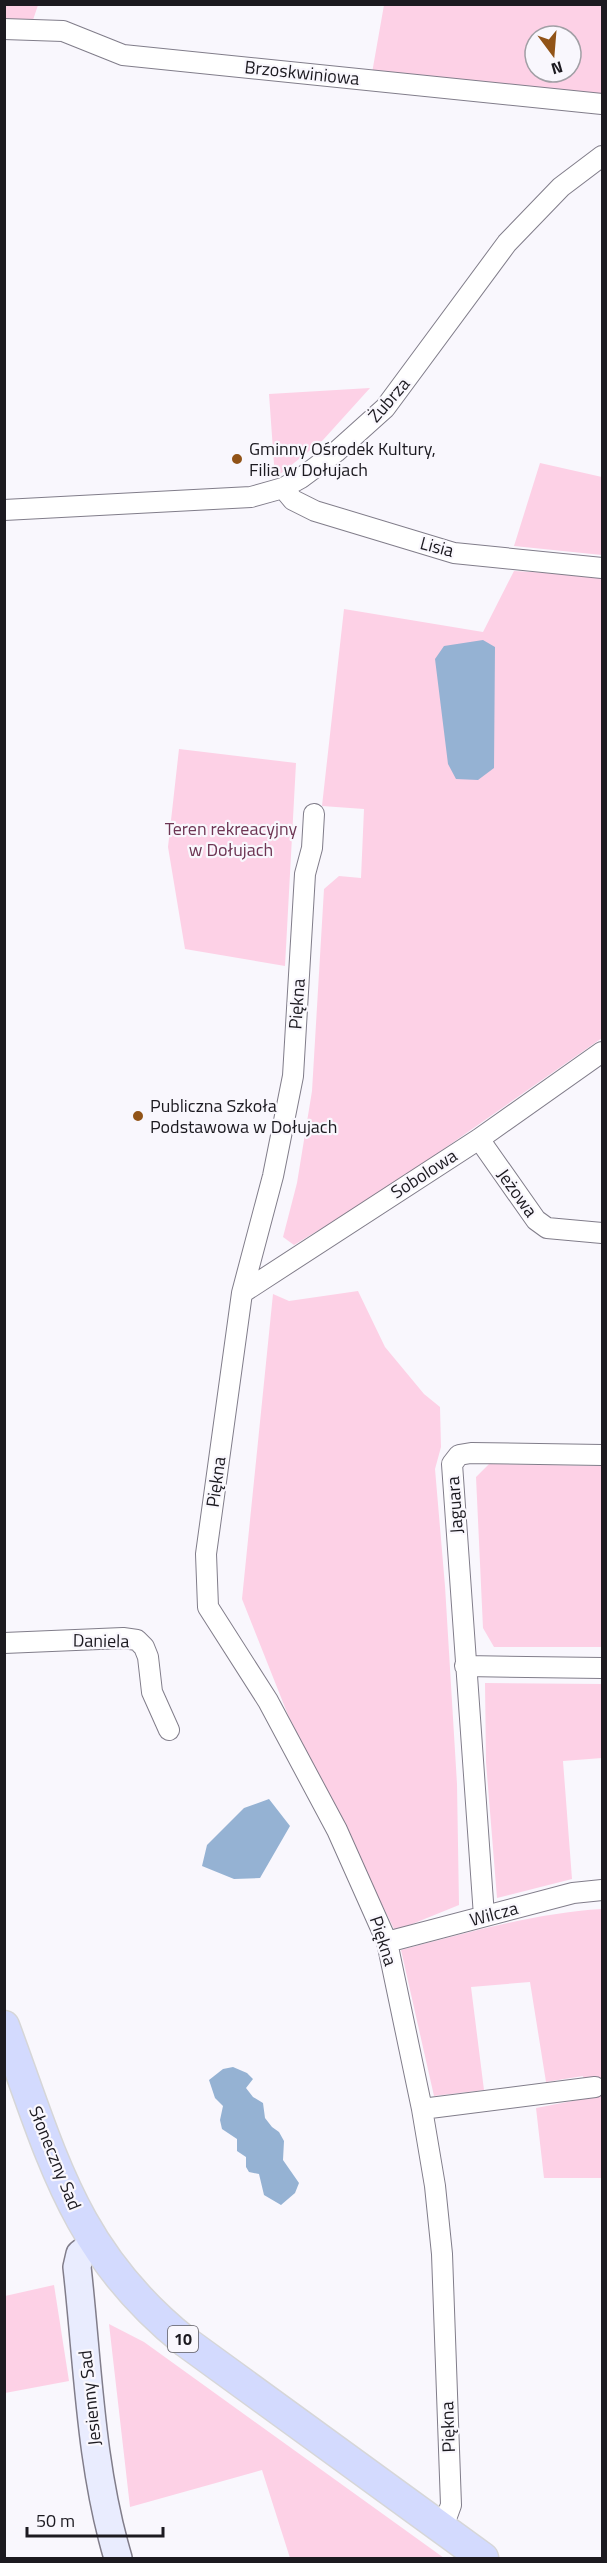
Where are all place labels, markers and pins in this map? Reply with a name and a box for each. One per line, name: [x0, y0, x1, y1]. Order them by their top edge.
place label: Gminny Ośrodek Kultury, Filia w Dołujach: [249, 435, 436, 483]
marker: Gminny Ośrodek Kultury, Filia w Dołujach: [230, 452, 244, 466]
place label: Publiczna Szkoła Podstawowa w Dołujach: [150, 1092, 337, 1140]
marker: Publiczna Szkoła Podstawowa w Dołujach: [131, 1109, 145, 1123]

